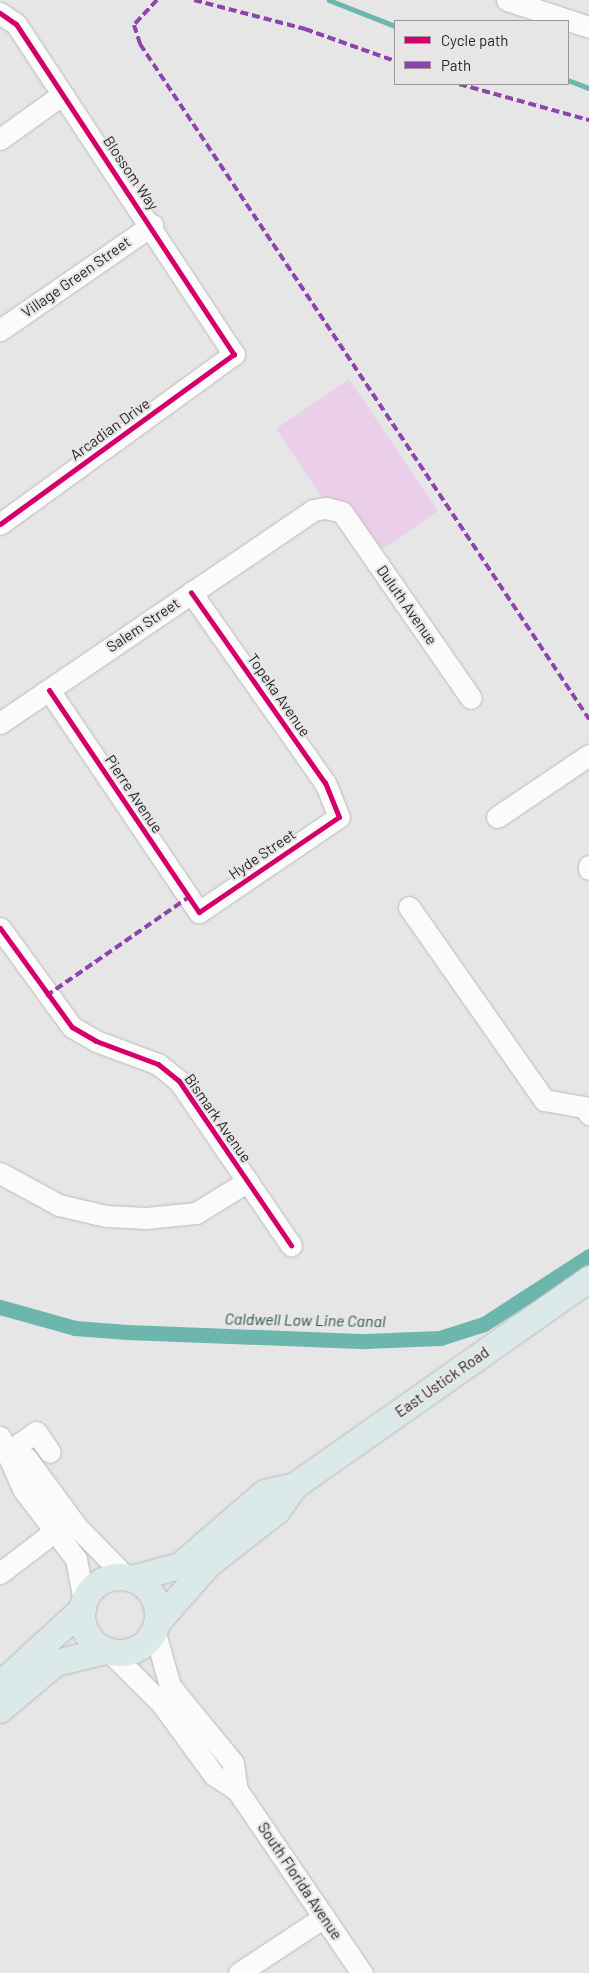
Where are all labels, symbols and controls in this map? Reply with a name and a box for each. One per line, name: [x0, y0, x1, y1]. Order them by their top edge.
legend: [394, 20, 569, 85]
text: Cycle path: [441, 31, 508, 49]
text: Path: [441, 56, 471, 74]
street label: Blossom Way: [100, 132, 162, 214]
street label: Village Green Street: [18, 233, 134, 321]
street label: Arcadian Drive: [67, 394, 153, 464]
street label: Duluth Avenue: [373, 562, 441, 648]
street label: Salem Street: [103, 594, 183, 656]
street label: Topeka Avenue: [244, 650, 314, 740]
street label: Pierre Avenue: [101, 752, 167, 836]
street label: Hyde Street: [225, 825, 299, 883]
street label: Bismark Avenue: [181, 1070, 255, 1166]
water label: Caldwell Low Line Canal: [224, 1309, 386, 1331]
street label: East Ustick Road: [392, 1343, 492, 1421]
street label: South Florida Avenue: [254, 1819, 346, 1943]

